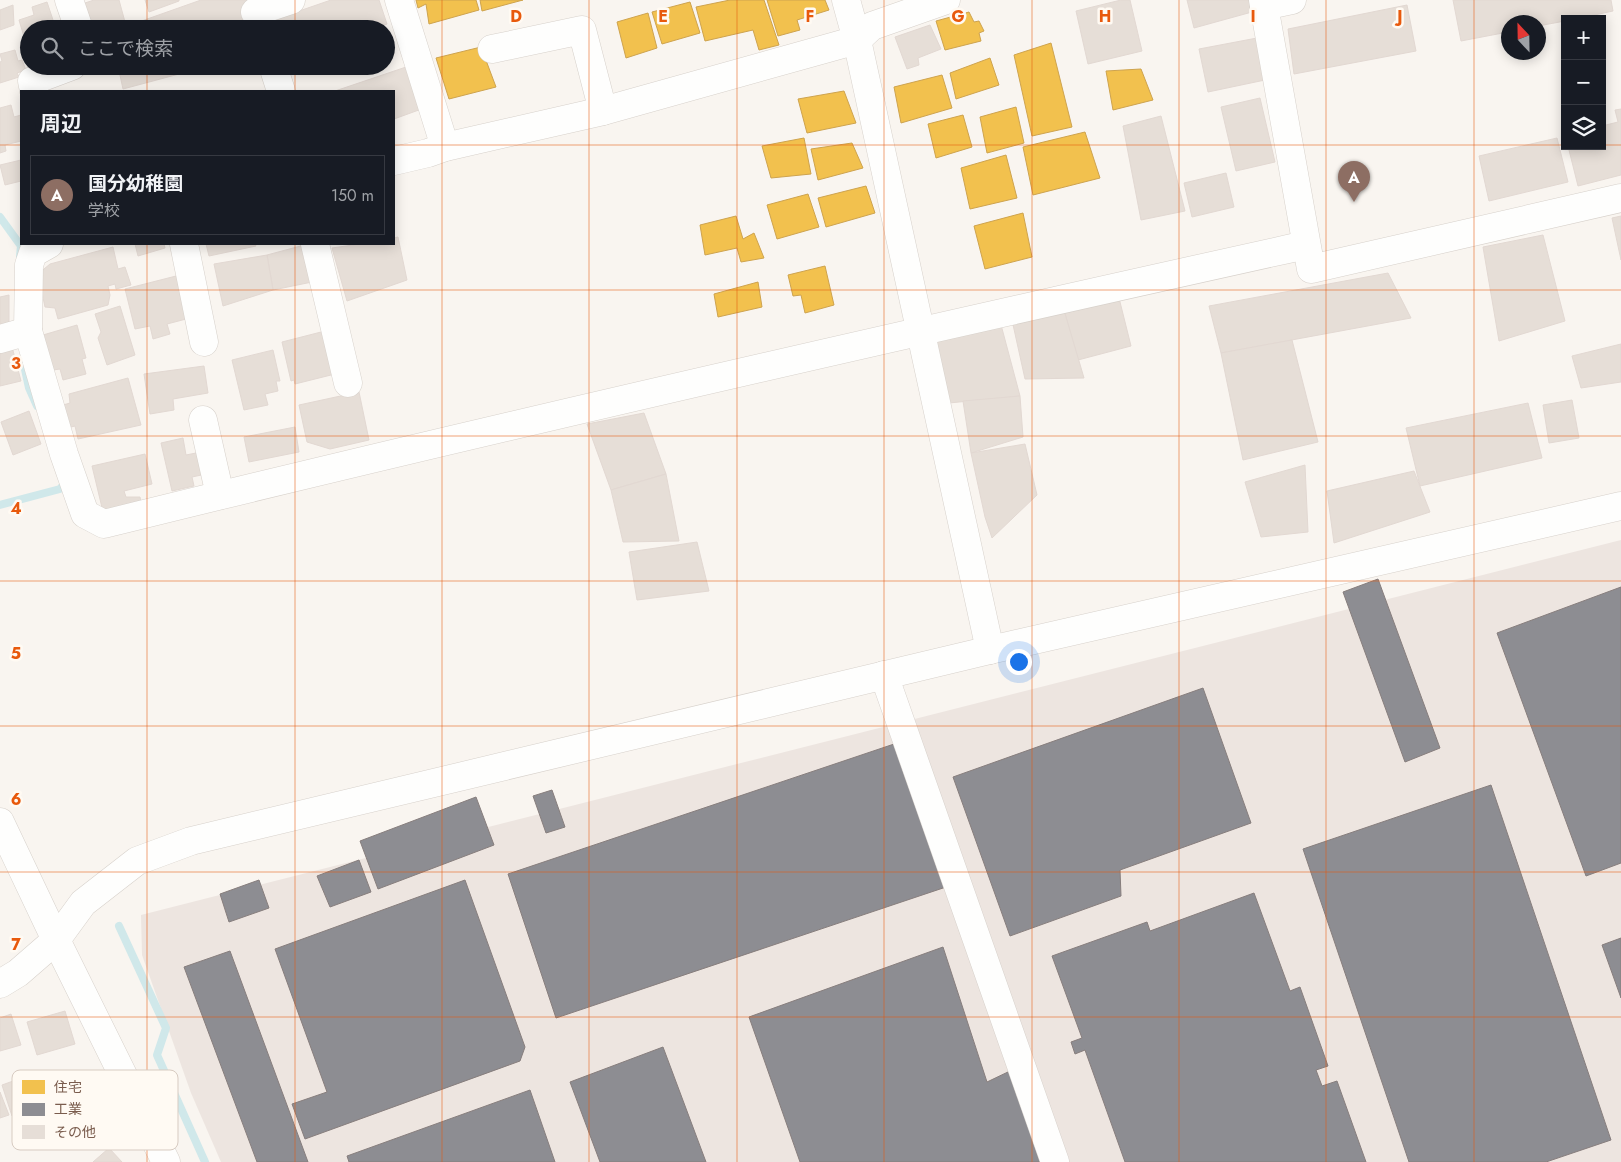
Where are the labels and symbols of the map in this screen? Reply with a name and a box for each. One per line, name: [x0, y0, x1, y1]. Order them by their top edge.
text: D: [510, 5, 522, 28]
text: E: [658, 5, 668, 28]
text: F: [806, 5, 814, 28]
text: G: [951, 5, 965, 28]
text: H: [1099, 5, 1111, 28]
text: I: [1250, 5, 1256, 28]
text: J: [1394, 5, 1403, 28]
north arrow: [1501, 15, 1546, 60]
pin: A: [1338, 161, 1370, 202]
text: 3: [11, 352, 21, 375]
text: 4: [10, 497, 22, 520]
text: 5: [11, 642, 21, 665]
your location: [1006, 649, 1032, 675]
text: 6: [11, 788, 21, 811]
text: 7: [11, 933, 21, 956]
legend: [12, 1070, 178, 1150]
text: 住宅: [54, 1077, 82, 1097]
text: 工業: [54, 1099, 82, 1119]
text: その他: [54, 1122, 96, 1142]

